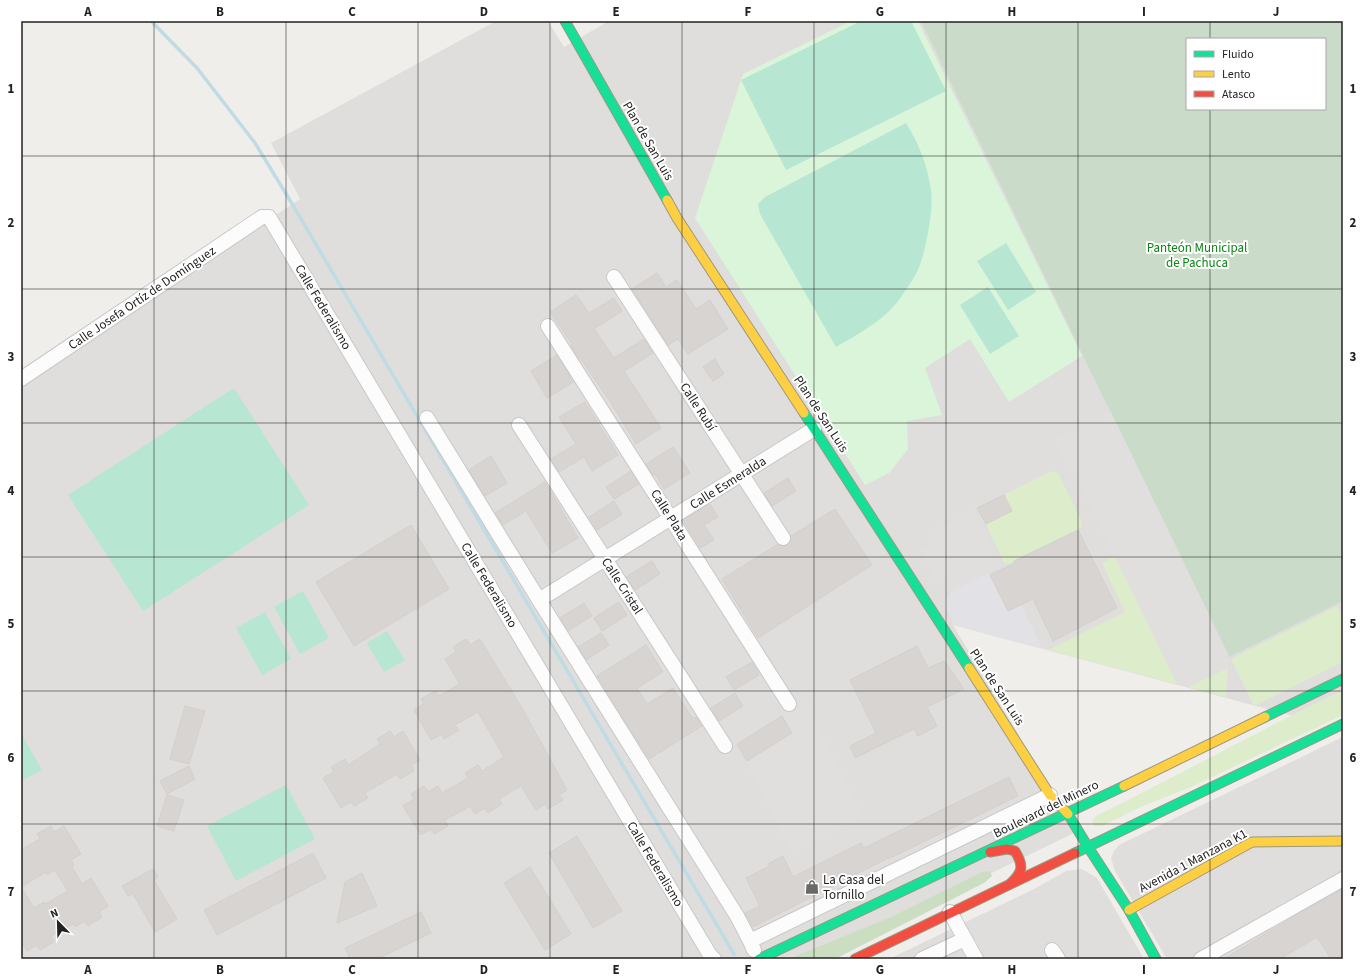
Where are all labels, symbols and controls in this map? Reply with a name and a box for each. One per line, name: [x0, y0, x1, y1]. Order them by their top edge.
text: A: [83, 3, 92, 21]
text: B: [216, 3, 224, 21]
text: C: [348, 3, 356, 21]
text: D: [480, 3, 488, 21]
text: E: [612, 3, 620, 21]
text: F: [745, 3, 752, 21]
text: G: [876, 3, 884, 21]
text: H: [1008, 3, 1016, 21]
text: I: [1142, 3, 1146, 21]
text: J: [1273, 3, 1279, 21]
legend: [1186, 38, 1326, 110]
text: Fluido: [1222, 46, 1254, 63]
text: Lento: [1222, 66, 1251, 83]
text: 1: [8, 80, 15, 98]
text: 1: [1350, 80, 1357, 98]
text: Atasco: [1222, 86, 1255, 103]
street label: Plan de San Luis: [618, 98, 678, 184]
text: 2: [8, 214, 15, 232]
text: 2: [1350, 214, 1357, 232]
park label: Panteón Municipal de Pachuca: [1147, 239, 1247, 272]
street label: Calle Josefa Ortíz de Domínguez: [65, 242, 220, 354]
street label: Calle Federalismo: [290, 261, 356, 353]
text: 3: [8, 348, 15, 366]
text: 3: [1350, 348, 1357, 366]
street label: Plan de San Luis: [789, 372, 853, 456]
street label: Calle Rubí: [676, 379, 721, 435]
street label: Calle Esmeralda: [686, 452, 770, 514]
text: 4: [8, 482, 15, 500]
text: 4: [1350, 482, 1357, 500]
street label: Calle Plata: [646, 486, 692, 544]
street label: Calle Federalismo: [456, 539, 522, 631]
street label: Calle Cristal: [597, 554, 647, 618]
text: 5: [8, 615, 15, 633]
text: 5: [1350, 615, 1357, 633]
street label: Plan de San Luis: [965, 645, 1029, 729]
text: 6: [8, 749, 15, 767]
text: 6: [1350, 749, 1357, 767]
street label: Boulevard del Minero: [990, 776, 1102, 842]
street label: Calle Federalismo: [622, 818, 688, 910]
street label: Avenida 1 Manzana K1: [1136, 825, 1250, 897]
place label: La Casa del Tornillo: [823, 871, 884, 904]
shop icon: La Casa del Tornillo: [804, 879, 820, 895]
text: 7: [8, 883, 15, 901]
text: 7: [1350, 883, 1357, 901]
north arrow: [38, 902, 78, 942]
text: N: [48, 905, 61, 922]
text: A: [83, 961, 92, 979]
text: B: [216, 961, 224, 979]
text: C: [348, 961, 356, 979]
text: D: [480, 961, 488, 979]
text: E: [612, 961, 620, 979]
text: F: [745, 961, 752, 979]
text: G: [876, 961, 884, 979]
text: H: [1008, 961, 1016, 979]
text: I: [1142, 961, 1146, 979]
text: J: [1273, 961, 1279, 979]

